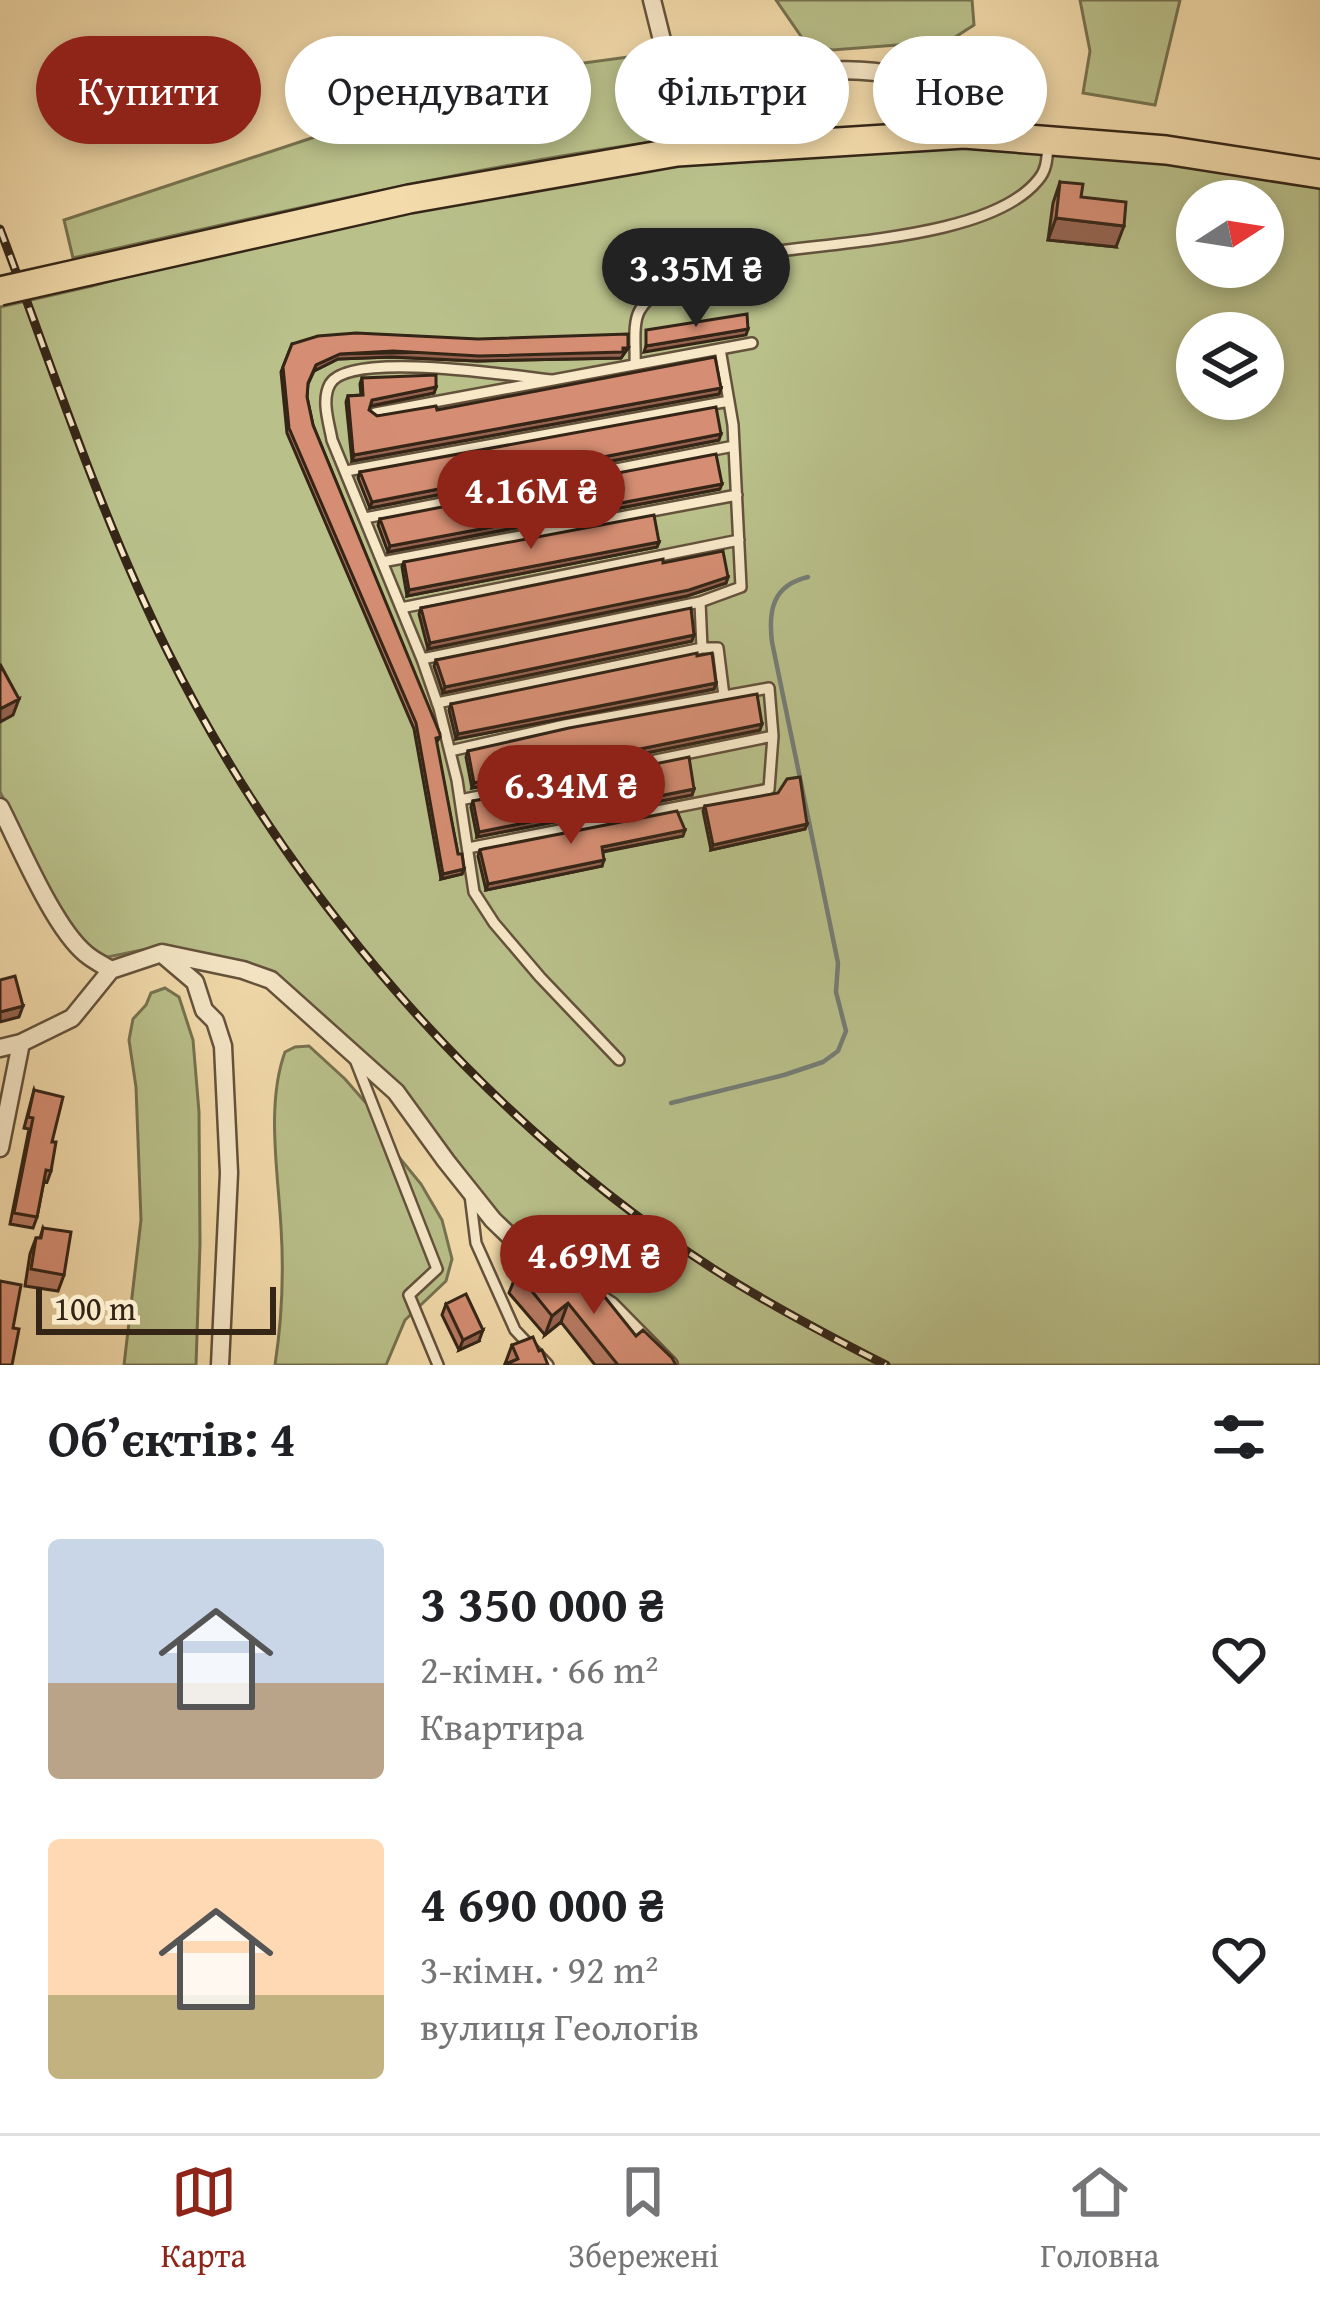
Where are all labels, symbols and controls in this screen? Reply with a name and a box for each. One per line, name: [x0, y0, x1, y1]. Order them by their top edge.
chip: Купити: [36, 36, 261, 144]
chip: Орендувати: [285, 36, 591, 144]
chip: Фільтри: [615, 36, 849, 144]
chip: Нове: [873, 36, 1047, 144]
north arrow: [1176, 180, 1284, 288]
map controls: [1176, 180, 1284, 420]
pin: 3.35M ₴: [585, 228, 807, 330]
text: 3.35M ₴: [629, 238, 763, 295]
button: layers: [1176, 312, 1284, 420]
pin: 4.16M ₴: [420, 450, 642, 552]
text: 4.16M ₴: [464, 460, 598, 517]
pin: 6.34M ₴: [460, 745, 682, 847]
text: 6.34M ₴: [504, 755, 638, 812]
pin: 4.69M ₴: [483, 1215, 705, 1317]
text: 4.69M ₴: [527, 1225, 661, 1282]
scale bar: [36, 1281, 276, 1334]
text: 100 m: [54, 1284, 136, 1332]
text: Об’єктів: 4: [48, 1400, 296, 1475]
icon: filters: [1206, 1404, 1272, 1470]
text: 3 350 000 ₴: [420, 1565, 665, 1640]
icon: home: [144, 1587, 288, 1731]
icon: heart: [1206, 1626, 1272, 1692]
text: 2-кімн. · 66 m²: [420, 1640, 658, 1697]
text: Квартира: [420, 1697, 584, 1754]
text: 4 690 000 ₴: [420, 1865, 665, 1940]
icon: home: [144, 1887, 288, 2031]
icon: heart: [1206, 1926, 1272, 1992]
text: 3-кімн. · 92 m²: [420, 1940, 658, 1997]
text: вулиця Геологів: [420, 1997, 699, 2054]
tab: Карта: [161, 2159, 246, 2279]
tab: Збережені: [568, 2159, 719, 2279]
tab: Головна: [1040, 2159, 1159, 2279]

